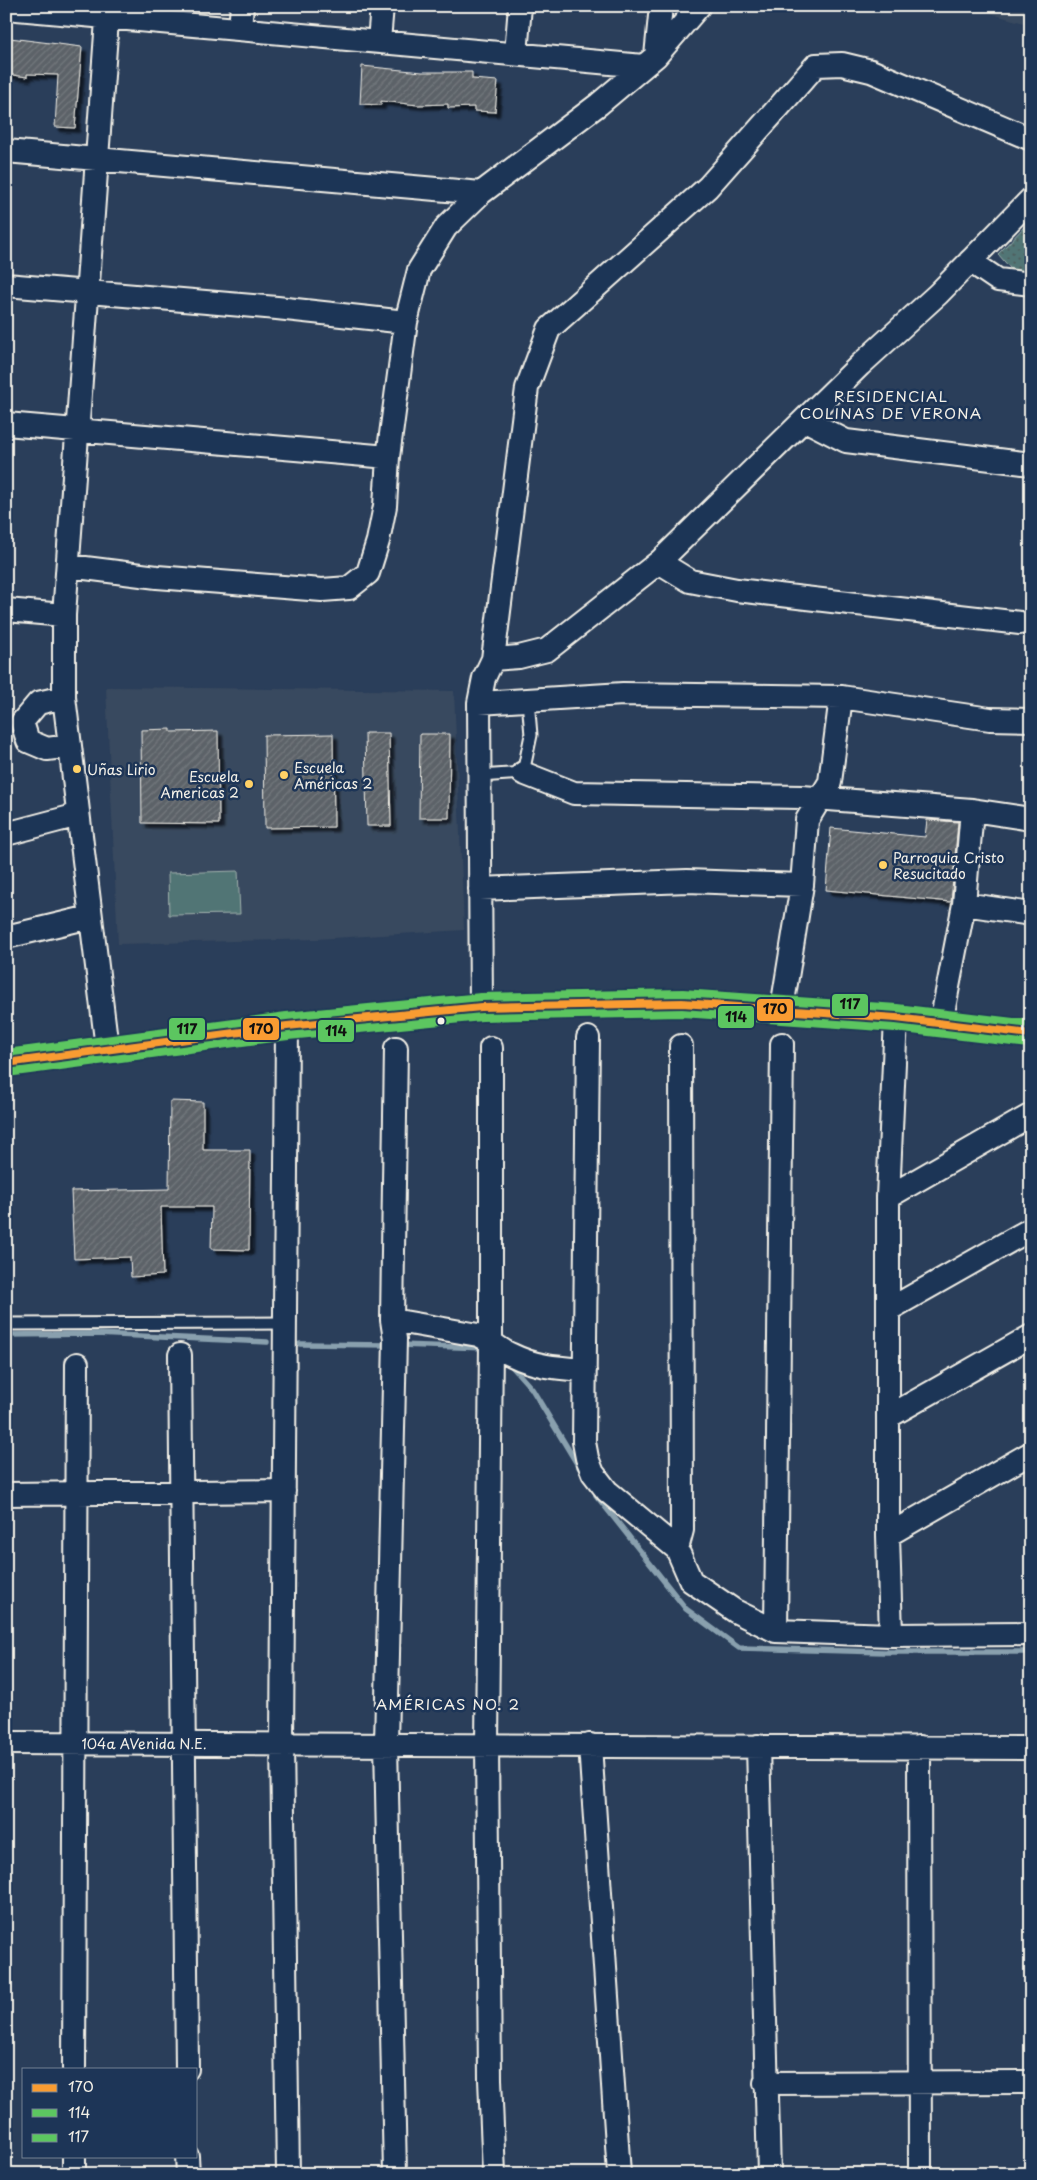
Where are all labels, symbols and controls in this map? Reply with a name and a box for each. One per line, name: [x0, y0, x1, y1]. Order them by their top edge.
district label: RESIDENCIAL COLINAS DE VERONA: [800, 384, 982, 424]
place label: Escuela Américas 2: [294, 757, 373, 794]
place label: Uñas Lirio: [87, 759, 156, 780]
marker: Uñas Lirio: [71, 763, 83, 775]
place label: Escuela Americas 2: [161, 766, 239, 803]
marker: Escuela Américas 2: [278, 769, 290, 781]
marker: Escuela Americas 2: [243, 778, 255, 790]
place label: Parroquia Cristo Resucitado: [893, 847, 1004, 884]
marker: Parroquia Cristo Resucitado: [877, 859, 889, 871]
line badge: 117: [831, 993, 869, 1017]
text: 117: [840, 993, 861, 1014]
line badge: 170: [756, 998, 794, 1022]
text: 170: [763, 998, 787, 1019]
line badge: 114: [717, 1005, 755, 1029]
text: 114: [725, 1006, 748, 1027]
unlabelled marker: [436, 1016, 446, 1026]
line badge: 117: [168, 1017, 206, 1041]
line badge: 170: [242, 1017, 280, 1041]
text: 117: [177, 1018, 198, 1039]
text: 170: [249, 1018, 273, 1039]
line badge: 114: [317, 1019, 355, 1043]
text: 114: [325, 1020, 348, 1041]
district label: AMÉRICAS NO. 2: [376, 1692, 520, 1715]
street label: 104a AVenida N.E.: [81, 1733, 207, 1754]
legend: [22, 2068, 198, 2158]
text: 170: [68, 2074, 94, 2097]
text: 114: [68, 2100, 91, 2123]
text: 117: [68, 2124, 90, 2147]

